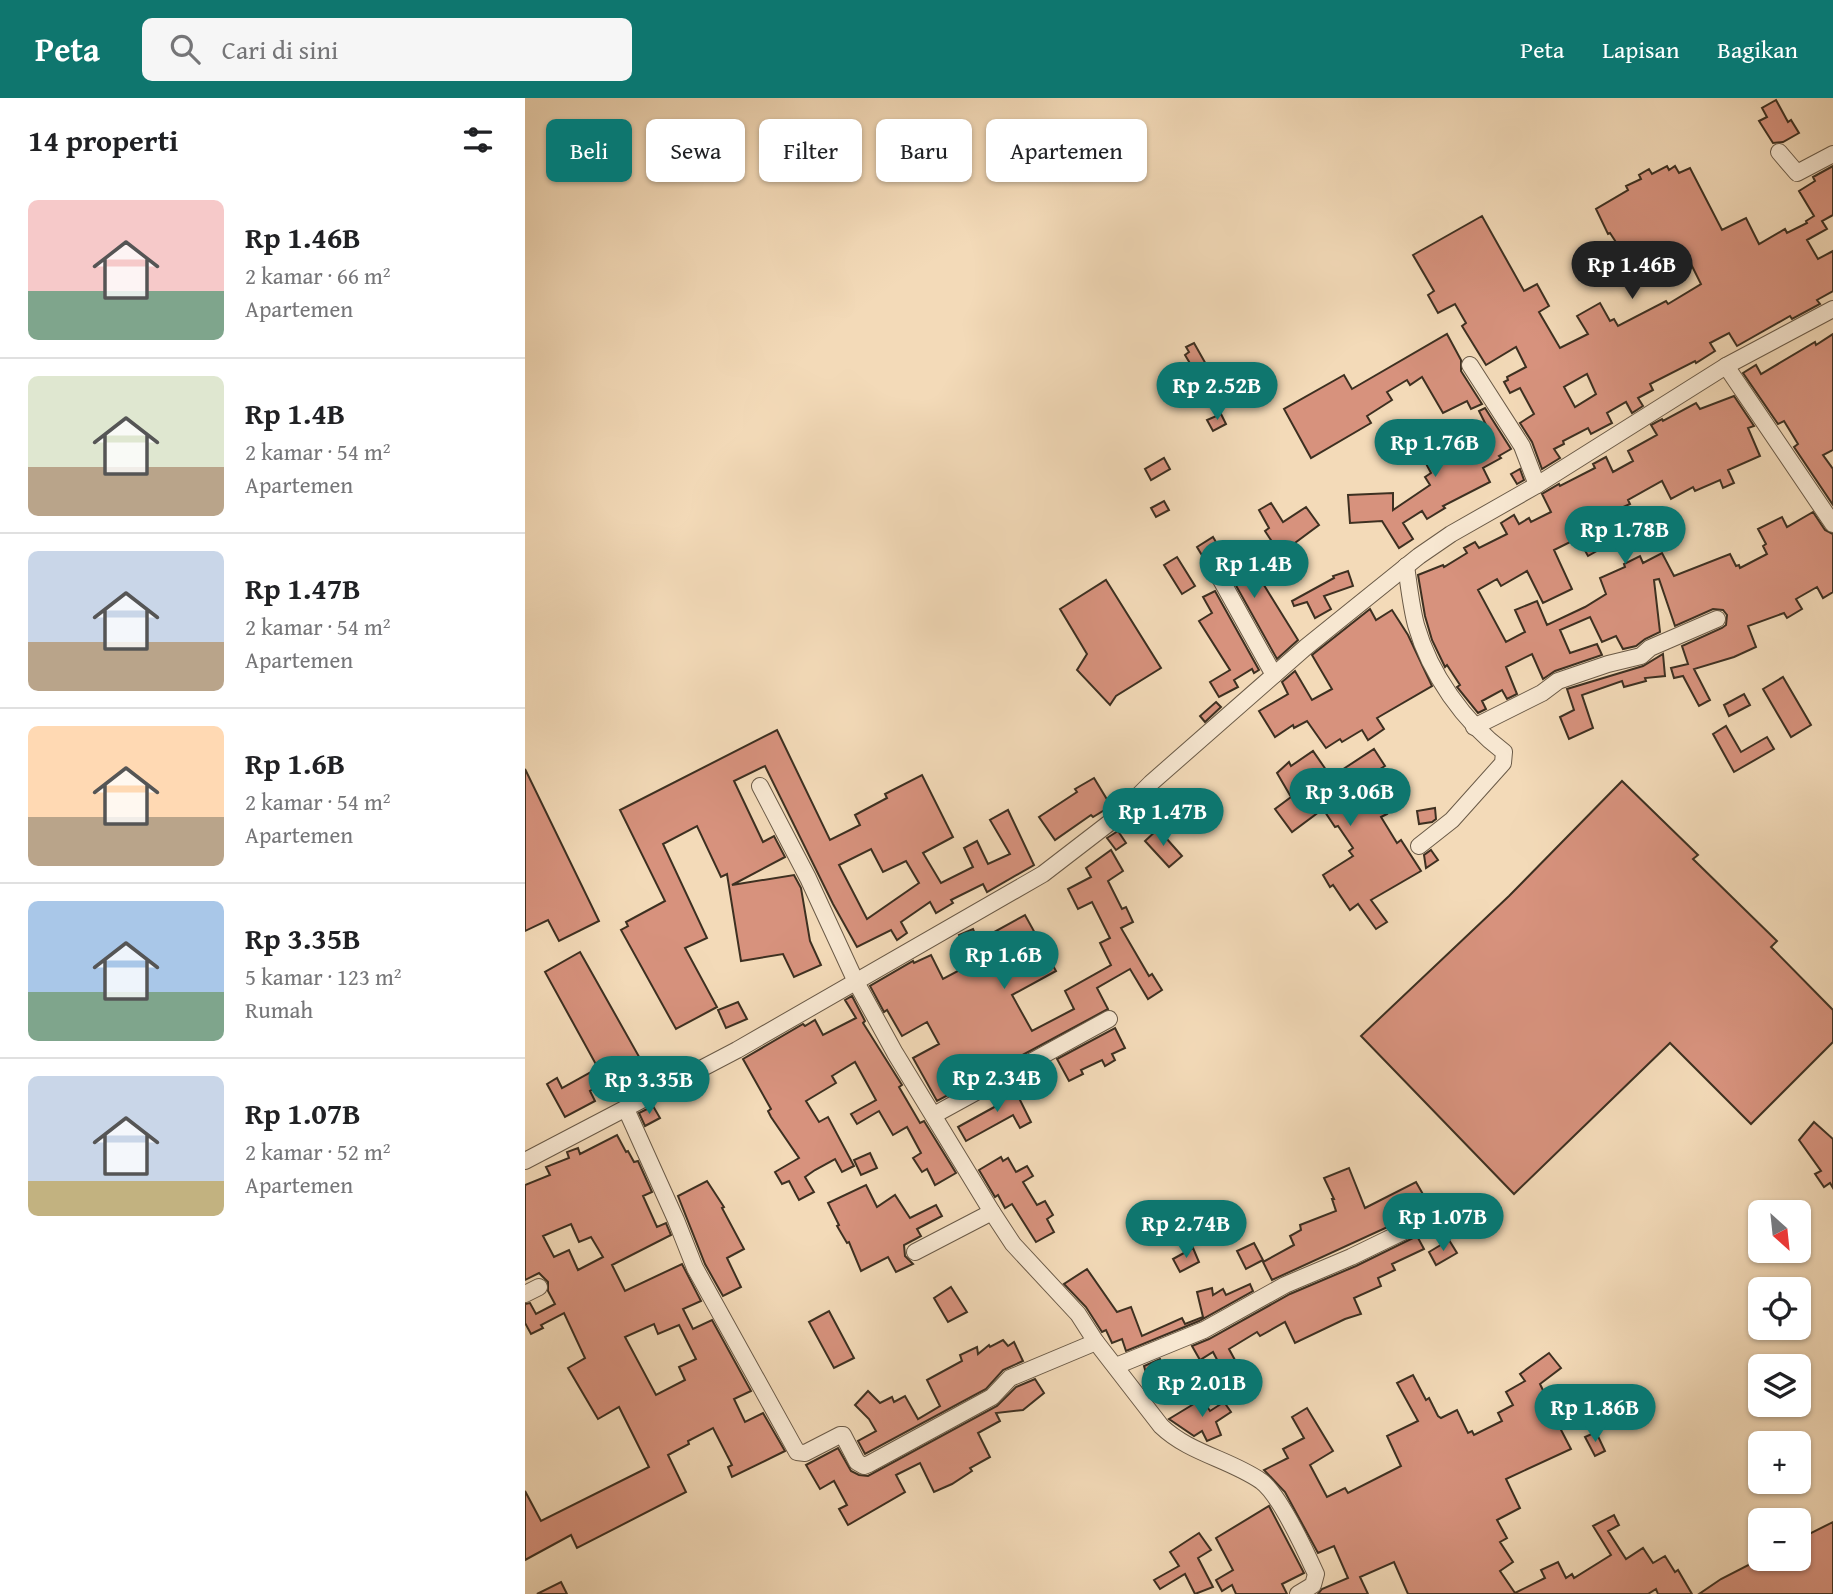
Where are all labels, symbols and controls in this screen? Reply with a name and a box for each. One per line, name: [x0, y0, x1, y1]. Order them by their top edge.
search box: [142, 18, 632, 81]
text: Peta: [35, 25, 100, 73]
icon: search: [166, 30, 204, 68]
text: Cari di sini: [222, 30, 338, 69]
text: Peta: [1520, 32, 1564, 67]
text: Lapisan: [1602, 32, 1679, 67]
text: Bagikan: [1717, 32, 1798, 67]
text: 14 properti: [28, 118, 178, 162]
chip: Beli: [546, 119, 632, 182]
chip: Sewa: [646, 119, 745, 182]
chip: Filter: [759, 119, 862, 182]
chip: Baru: [876, 119, 972, 182]
chip: Apartemen: [986, 119, 1147, 182]
icon: filters: [459, 121, 497, 159]
text: Rp 1.46B: [245, 215, 361, 259]
icon: home: [84, 228, 168, 312]
pin: Rp 1.46B: [1560, 242, 1704, 301]
text: Rp 1.46B: [1588, 247, 1676, 280]
text: 2 kamar · 66 m²: [245, 259, 391, 292]
text: Apartemen: [245, 292, 353, 325]
pin: Rp 2.52B: [1145, 362, 1289, 422]
text: Rp 2.52B: [1173, 368, 1261, 401]
text: Rp 1.4B: [245, 391, 345, 435]
icon: home: [84, 404, 168, 488]
pin: Rp 1.76B: [1363, 420, 1507, 479]
text: Rp 1.76B: [1391, 425, 1479, 458]
text: 2 kamar · 54 m²: [245, 435, 391, 468]
text: Apartemen: [245, 468, 353, 501]
pin: Rp 1.78B: [1553, 506, 1697, 566]
text: Rp 1.78B: [1581, 512, 1669, 545]
pin: Rp 1.4B: [1189, 540, 1319, 600]
text: Rp 1.4B: [1216, 546, 1292, 579]
text: Rp 1.47B: [245, 566, 361, 610]
icon: home: [84, 579, 168, 663]
text: 2 kamar · 54 m²: [245, 610, 391, 643]
text: Apartemen: [245, 643, 353, 676]
text: Rp 1.6B: [245, 741, 345, 785]
icon: home: [84, 754, 168, 838]
pin: Rp 3.06B: [1278, 768, 1422, 828]
text: Rp 3.06B: [1306, 774, 1394, 807]
text: 2 kamar · 54 m²: [245, 785, 391, 818]
pin: Rp 1.47B: [1091, 788, 1235, 848]
text: Rp 1.47B: [1119, 794, 1207, 827]
text: Apartemen: [245, 818, 353, 851]
text: Rp 3.35B: [245, 916, 361, 960]
icon: home: [84, 929, 168, 1013]
pin: Rp 1.6B: [939, 932, 1069, 991]
text: Rp 1.6B: [966, 937, 1042, 970]
text: 5 kamar · 123 m²: [245, 960, 402, 993]
text: Rumah: [245, 993, 313, 1026]
pin: Rp 2.34B: [925, 1054, 1069, 1114]
pin: Rp 3.35B: [577, 1056, 721, 1116]
text: Rp 2.34B: [953, 1060, 1041, 1093]
text: Rp 3.35B: [605, 1062, 693, 1095]
text: Rp 1.07B: [245, 1091, 361, 1135]
icon: home: [84, 1104, 168, 1188]
text: 2 kamar · 52 m²: [245, 1135, 391, 1168]
text: Apartemen: [245, 1168, 353, 1201]
pin: Rp 1.07B: [1371, 1194, 1515, 1253]
text: Rp 1.07B: [1399, 1199, 1487, 1232]
pin: Rp 2.74B: [1114, 1200, 1258, 1260]
north arrow: [1748, 1200, 1811, 1264]
map controls: [1748, 1200, 1811, 1571]
text: Rp 2.74B: [1142, 1206, 1230, 1239]
button: locate: [1748, 1277, 1811, 1340]
button: layers: [1748, 1354, 1811, 1417]
pin: Rp 2.01B: [1130, 1360, 1274, 1419]
text: Rp 2.01B: [1158, 1365, 1246, 1398]
pin: Rp 1.86B: [1523, 1384, 1667, 1444]
text: Rp 1.86B: [1551, 1390, 1639, 1423]
button: +: [1748, 1431, 1811, 1494]
button: −: [1748, 1508, 1811, 1571]

